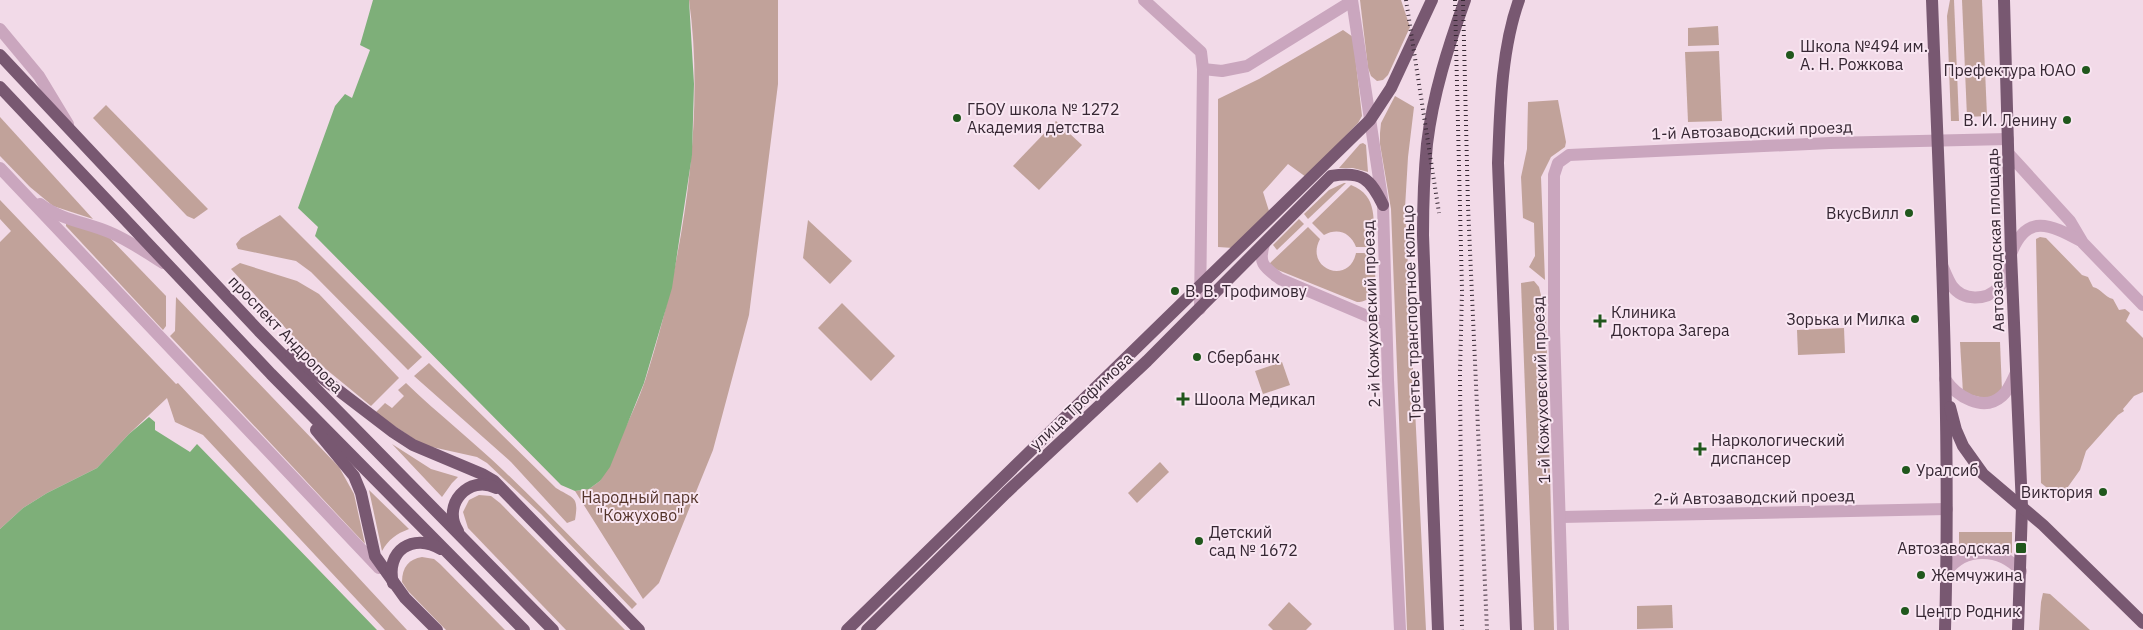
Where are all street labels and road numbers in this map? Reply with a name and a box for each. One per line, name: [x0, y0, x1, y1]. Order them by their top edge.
street label: 1-й Автозаводский проезд: [1651, 116, 1853, 144]
street label: Автозаводская площадь: [1982, 148, 2008, 332]
street label: Третье транспортное кольцо: [1397, 204, 1425, 422]
street label: 2-й Кожуховский проезд: [1358, 220, 1384, 408]
street label: проспект Андропова: [224, 271, 348, 398]
street label: 1-й Кожуховский проезд: [1528, 296, 1554, 484]
street label: улица Трофимова: [1025, 348, 1137, 454]
street label: 2-й Автозаводский проезд: [1653, 485, 1855, 509]

